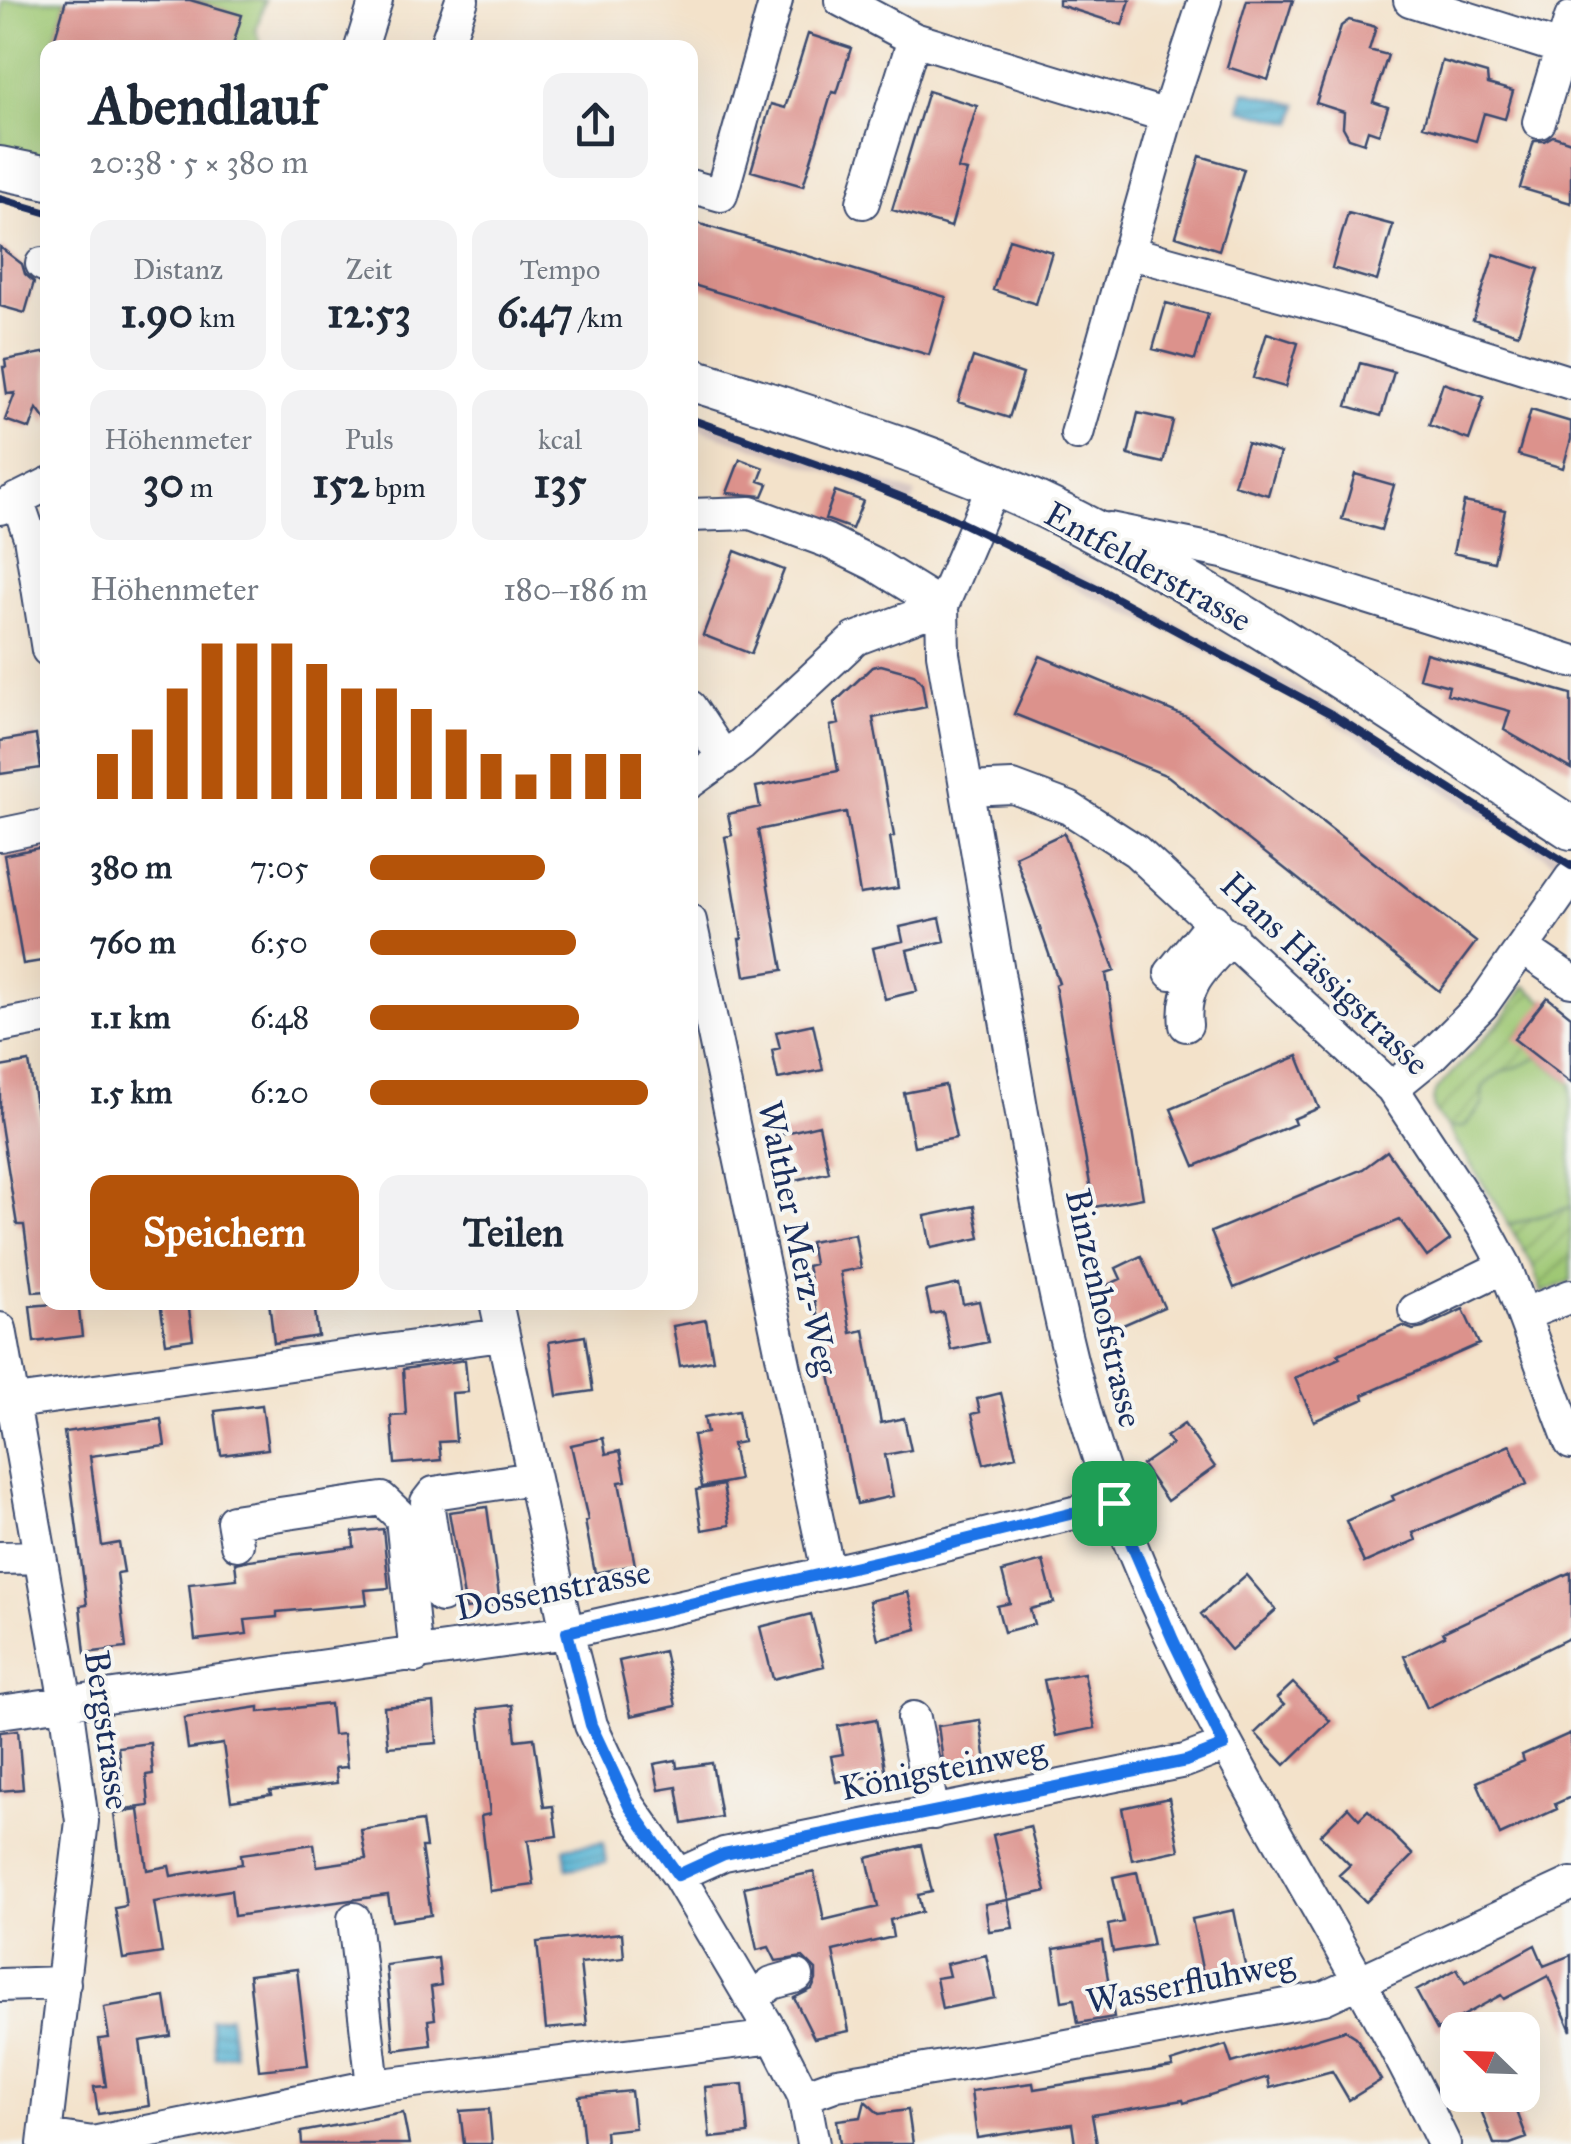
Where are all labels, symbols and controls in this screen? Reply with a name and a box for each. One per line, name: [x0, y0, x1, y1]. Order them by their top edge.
text: Abendlauf: [90, 72, 320, 139]
button: share: [543, 73, 648, 178]
text: 20:38 · 5 × 380 m: [90, 143, 309, 182]
text: Distanz: [133, 252, 223, 287]
text: Zeit: [346, 252, 392, 287]
text: Tempo: [520, 252, 600, 287]
text: 1.90: [121, 287, 193, 339]
text: 12:53: [327, 287, 411, 339]
text: 6:47: [497, 287, 573, 339]
text: km: [193, 300, 235, 335]
text: /km: [573, 300, 623, 335]
text: Höhenmeter: [104, 422, 252, 457]
text: Puls: [345, 422, 393, 457]
text: kcal: [538, 422, 582, 457]
text: 30: [143, 457, 184, 509]
text: 152: [312, 457, 369, 509]
text: 135: [534, 457, 586, 509]
text: m: [184, 470, 213, 505]
text: bpm: [369, 470, 426, 505]
street label: Entfelderstrasse: [1037, 492, 1259, 642]
text: Höhenmeter: [90, 570, 259, 609]
text: 180–186 m: [503, 570, 648, 609]
text: 380 m: [90, 848, 172, 887]
text: 7:05: [250, 848, 309, 887]
street label: Hans Hässigstrasse: [1212, 863, 1438, 1085]
text: 760 m: [90, 923, 176, 962]
text: 6:50: [250, 923, 308, 962]
text: 1.1 km: [90, 998, 171, 1037]
text: 6:48: [250, 998, 309, 1037]
text: 1.5 km: [90, 1073, 172, 1112]
text: 6:20: [250, 1073, 309, 1112]
street label: Walther Merz-Weg: [748, 1097, 848, 1380]
button: Speichern: [90, 1175, 359, 1290]
button: Teilen: [379, 1175, 648, 1290]
street label: Binzenhofstrasse: [1056, 1185, 1152, 1431]
pin: [1072, 1461, 1157, 1546]
icon: arrive: [1087, 1476, 1142, 1531]
street label: Dossenstrasse: [452, 1550, 654, 1630]
street label: Bergstrasse: [75, 1648, 139, 1812]
street label: Königsteinweg: [837, 1728, 1050, 1810]
street label: Wasserfluhweg: [1083, 1941, 1298, 2023]
north arrow: [1440, 2012, 1540, 2112]
map controls: [1440, 2012, 1540, 2112]

